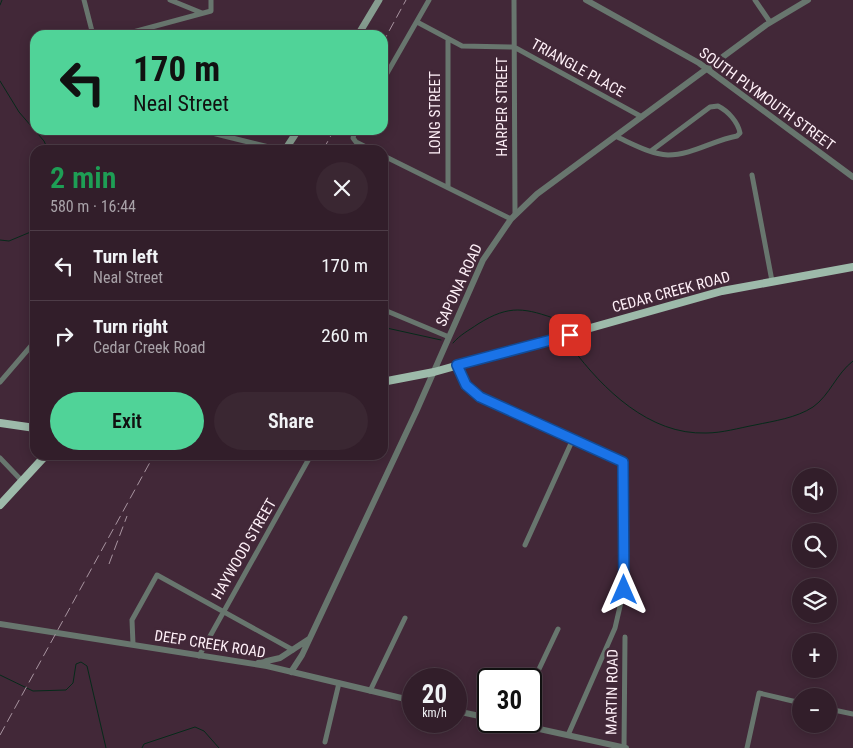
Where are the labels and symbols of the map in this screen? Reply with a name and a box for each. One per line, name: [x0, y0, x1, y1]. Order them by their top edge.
street label: TRIANGLE PLACE: [528, 35, 628, 101]
street label: SOUTH PLYMOUTH STREET: [696, 44, 838, 154]
street label: HARPER STREET: [493, 57, 511, 157]
street label: LONG STREET: [426, 71, 444, 155]
street label: SAPONA ROAD: [432, 241, 486, 329]
street label: CEDAR CREEK ROAD: [610, 268, 732, 316]
pin: [549, 314, 591, 356]
street label: HAYWOOD STREET: [208, 495, 280, 603]
position arrow: [597, 563, 649, 615]
street label: DEEP CREEK ROAD: [153, 626, 267, 662]
street label: MARTIN ROAD: [602, 649, 622, 735]
speed limit sign: 30: [477, 668, 542, 733]

